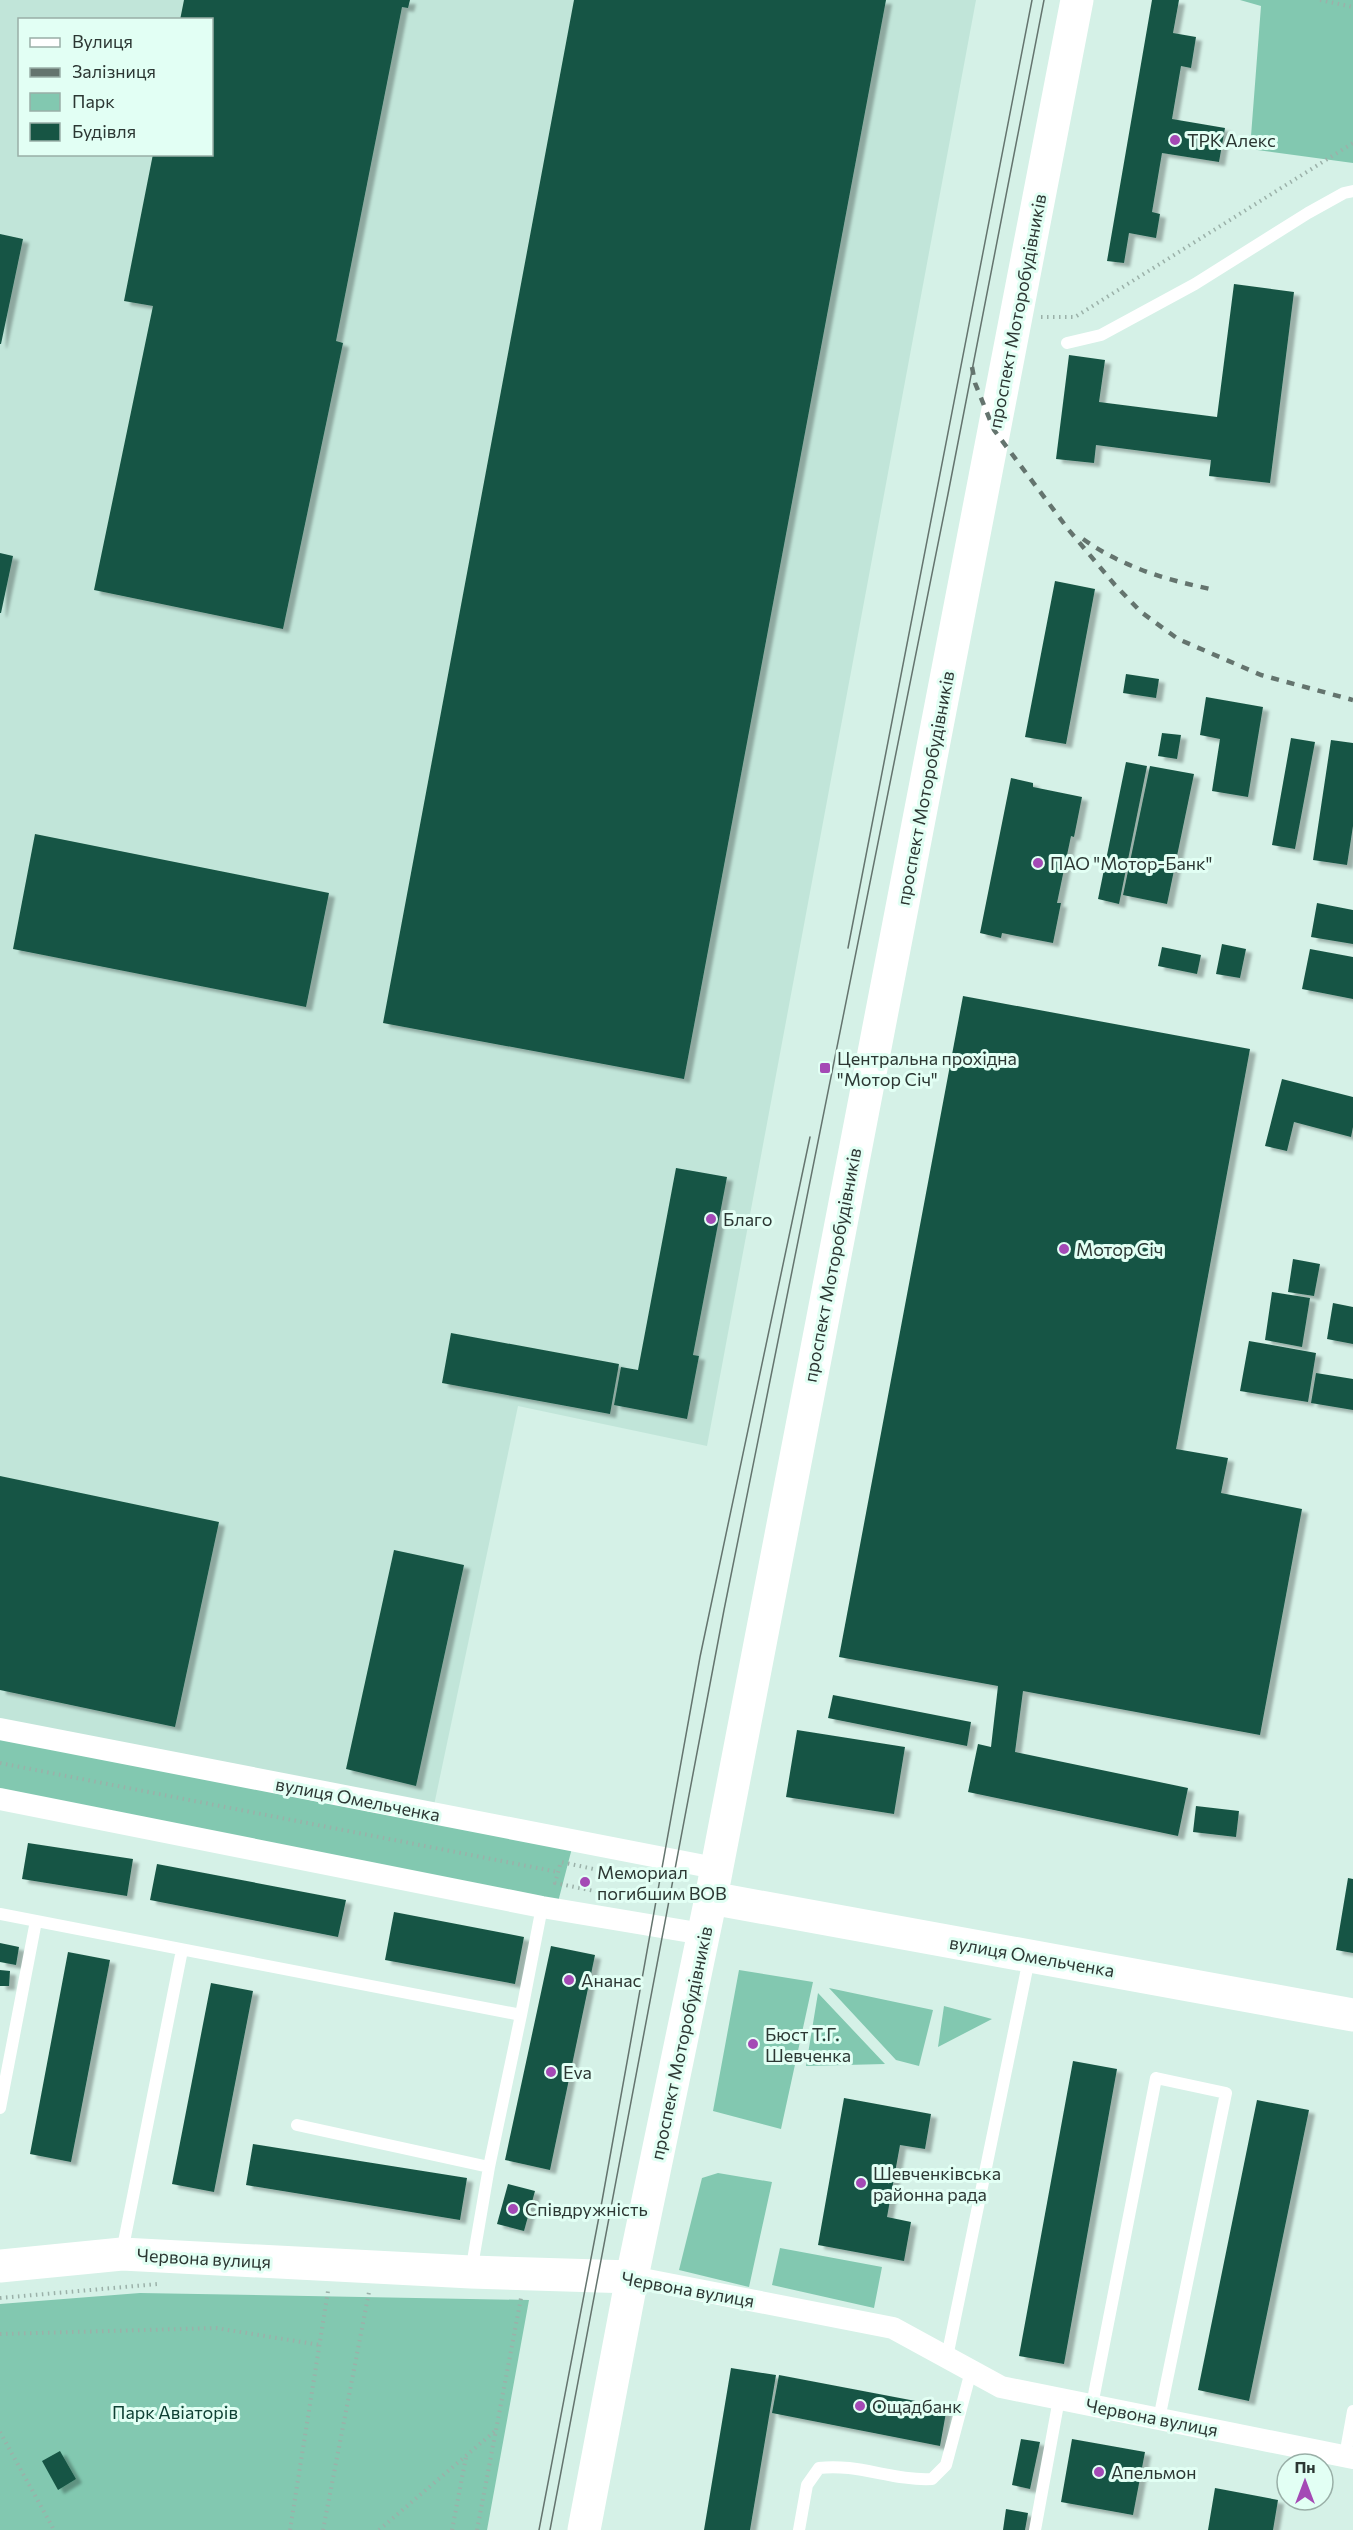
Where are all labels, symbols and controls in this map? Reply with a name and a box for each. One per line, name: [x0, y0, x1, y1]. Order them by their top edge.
legend: [18, 18, 213, 156]
text: Вулиця: [72, 30, 133, 52]
text: Залізниця: [72, 60, 156, 82]
text: Парк: [72, 90, 115, 112]
text: Будівля: [72, 120, 136, 142]
place label: ТРК Алекс: [1187, 129, 1276, 151]
marker: ТРК Алекс: [1168, 133, 1182, 147]
street label: проспект Моторобудівників: [983, 192, 1051, 430]
street label: проспект Моторобудівників: [891, 669, 959, 907]
place label: ПАО "Мотор-Банк": [1050, 852, 1212, 874]
marker: ПАО "Мотор-Банк": [1031, 856, 1045, 870]
place label: Центральна прохідна "Мотор Січ": [837, 1047, 1017, 1090]
marker: Центральна прохідна "Мотор Січ": [818, 1061, 832, 1075]
street label: проспект Моторобудівників: [798, 1146, 866, 1384]
place label: Благо: [723, 1208, 773, 1230]
marker: Благо: [704, 1212, 718, 1226]
place label: Мотор Січ: [1076, 1238, 1163, 1260]
marker: Мотор Січ: [1057, 1242, 1071, 1256]
street label: вулиця Омельченка: [274, 1772, 442, 1826]
place label: Мемориал погибшим ВОВ: [597, 1861, 727, 1904]
marker: Мемориал погибшим ВОВ: [578, 1875, 592, 1889]
street label: проспект Моторобудівників: [645, 1924, 717, 2162]
street label: вулиця Омельченка: [948, 1931, 1116, 1981]
place label: Ананас: [581, 1969, 642, 1991]
marker: Ананас: [562, 1973, 576, 1987]
place label: Бюст Т.Г. Шевченка: [765, 2023, 851, 2066]
marker: Бюст Т.Г. Шевченка: [746, 2037, 760, 2051]
place label: Eva: [563, 2061, 592, 2083]
marker: Eva: [544, 2065, 558, 2079]
place label: Шевченківська районна рада: [873, 2162, 1001, 2205]
marker: Шевченківська районна рада: [854, 2176, 868, 2190]
place label: Співдружність: [525, 2198, 648, 2220]
marker: Співдружність: [506, 2202, 520, 2216]
street label: Червона вулиця: [136, 2243, 272, 2273]
street label: Червона вулиця: [620, 2267, 756, 2311]
street label: Червона вулиця: [1084, 2393, 1220, 2441]
place label: Ощадбанк: [872, 2395, 962, 2417]
marker: Ощадбанк: [853, 2399, 867, 2413]
park label: Парк Авіаторів: [112, 2401, 238, 2423]
north arrow: [1275, 2452, 1335, 2512]
text: Пн: [1294, 2457, 1316, 2476]
place label: Апельмон: [1111, 2461, 1197, 2483]
marker: Апельмон: [1092, 2465, 1106, 2479]

